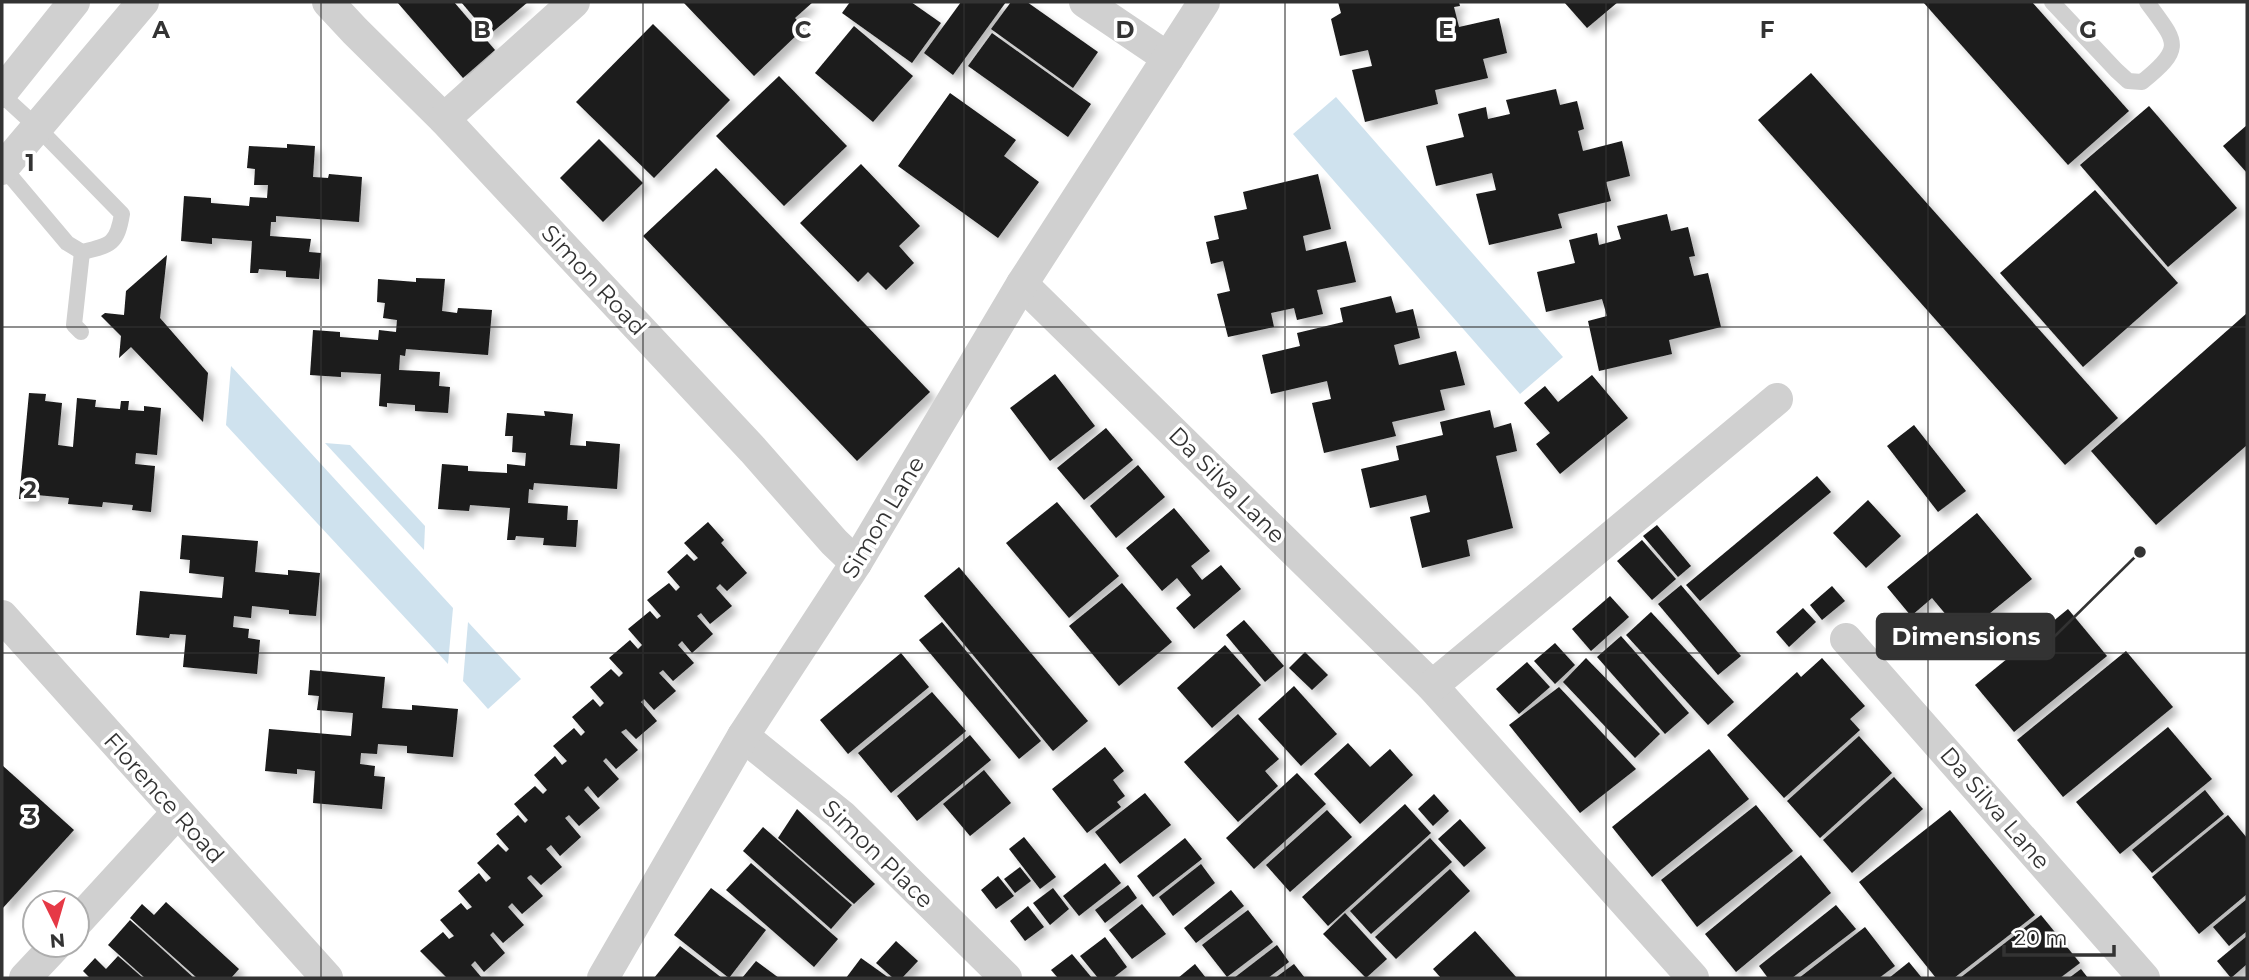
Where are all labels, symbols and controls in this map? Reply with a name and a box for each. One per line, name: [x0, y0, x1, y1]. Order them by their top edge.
text: A: [151, 16, 170, 44]
text: B: [473, 16, 491, 44]
text: C: [795, 16, 812, 44]
text: D: [1116, 16, 1135, 44]
text: E: [1438, 16, 1454, 44]
text: F: [1760, 16, 1775, 44]
text: G: [2079, 16, 2097, 44]
text: 1: [25, 149, 35, 177]
street label: Simon Road: [536, 219, 652, 341]
street label: Da Silva Lane: [1163, 421, 1291, 549]
street label: Simon Lane: [836, 451, 930, 583]
text: 2: [23, 476, 37, 504]
callout: Dimensions: [1877, 614, 2054, 659]
text: Dimensions: [1891, 622, 2041, 651]
street label: Florence Road: [98, 727, 230, 869]
street label: Da Silva Lane: [1934, 741, 2056, 875]
street label: Simon Place: [817, 794, 939, 914]
text: 3: [22, 803, 37, 831]
north arrow: [21, 889, 91, 959]
scale bar: [2004, 914, 2114, 958]
text: 20 m: [2014, 925, 2068, 950]
text: N: [49, 928, 66, 953]

